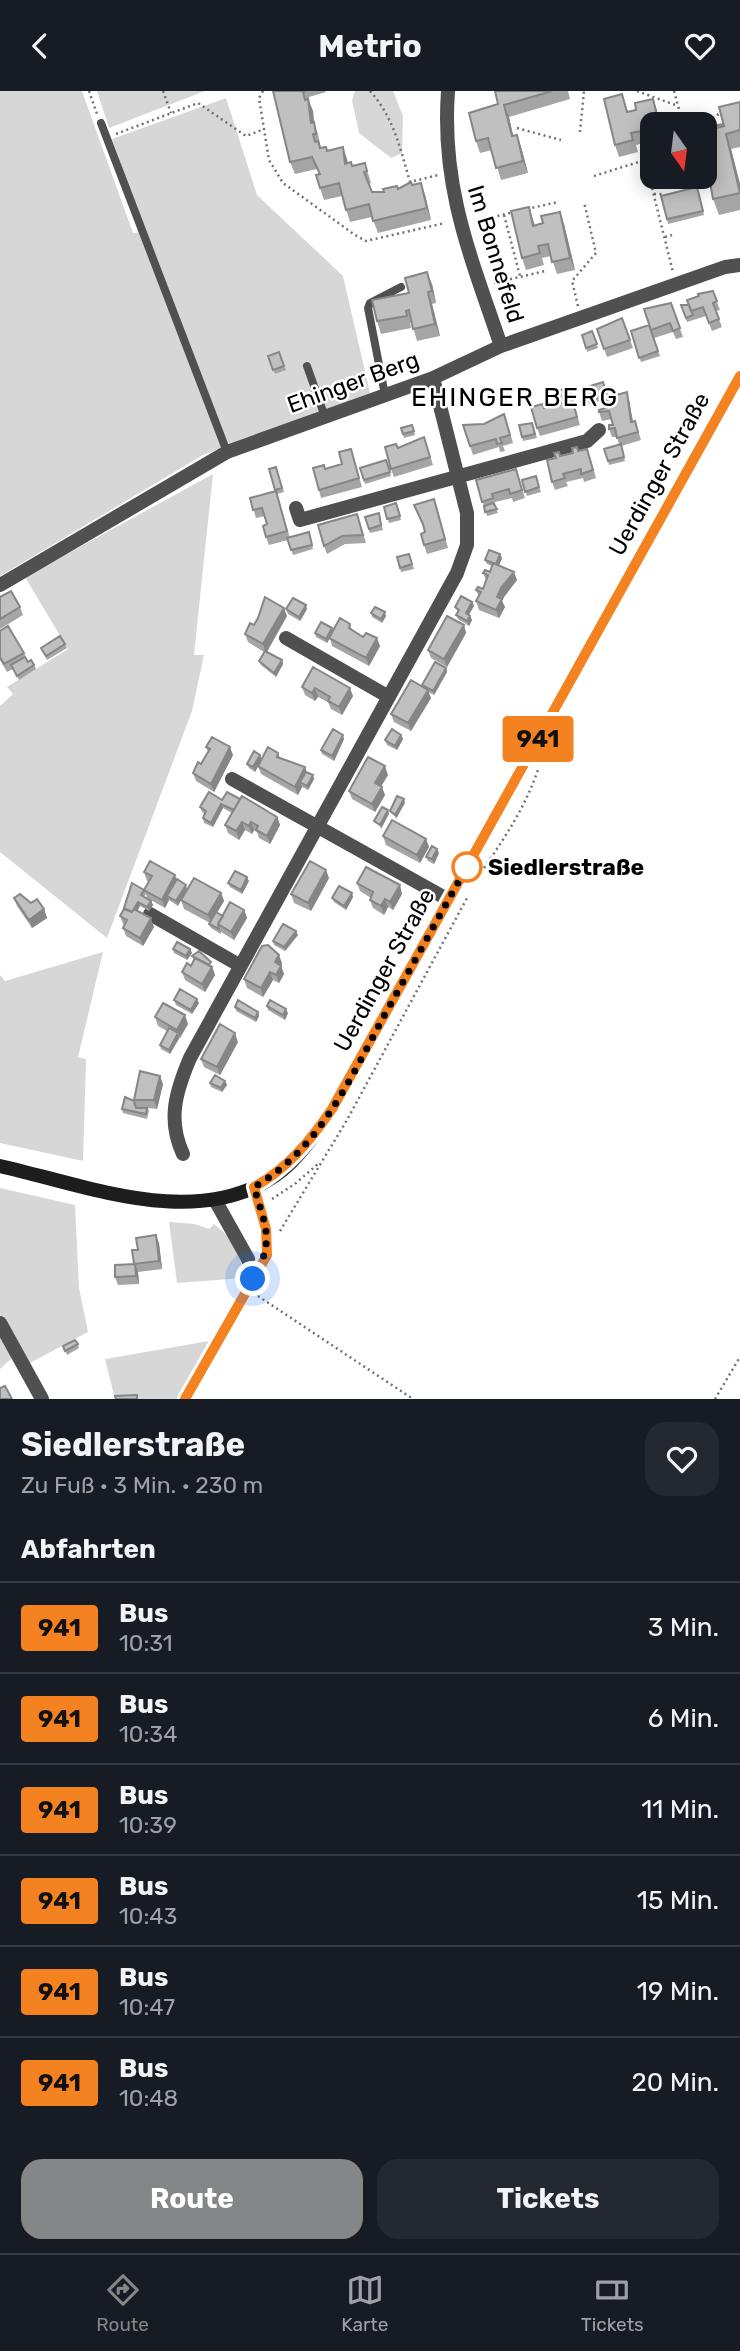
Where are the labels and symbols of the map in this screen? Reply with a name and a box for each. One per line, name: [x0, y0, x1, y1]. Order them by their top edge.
north arrow: [640, 112, 718, 189]
street label: Im Bonnefeld: [462, 182, 530, 326]
street label: Ehinger Berg: [283, 345, 423, 419]
district label: EHINGER BERG: [411, 382, 619, 413]
street label: Uerdinger Straße: [603, 388, 715, 560]
line badge: 941: [498, 716, 578, 762]
marker: Siedlerstraße: [452, 852, 482, 882]
place label: Siedlerstraße: [488, 853, 644, 881]
street label: Uerdinger Straße: [328, 884, 440, 1056]
your location: [235, 1261, 270, 1296]

